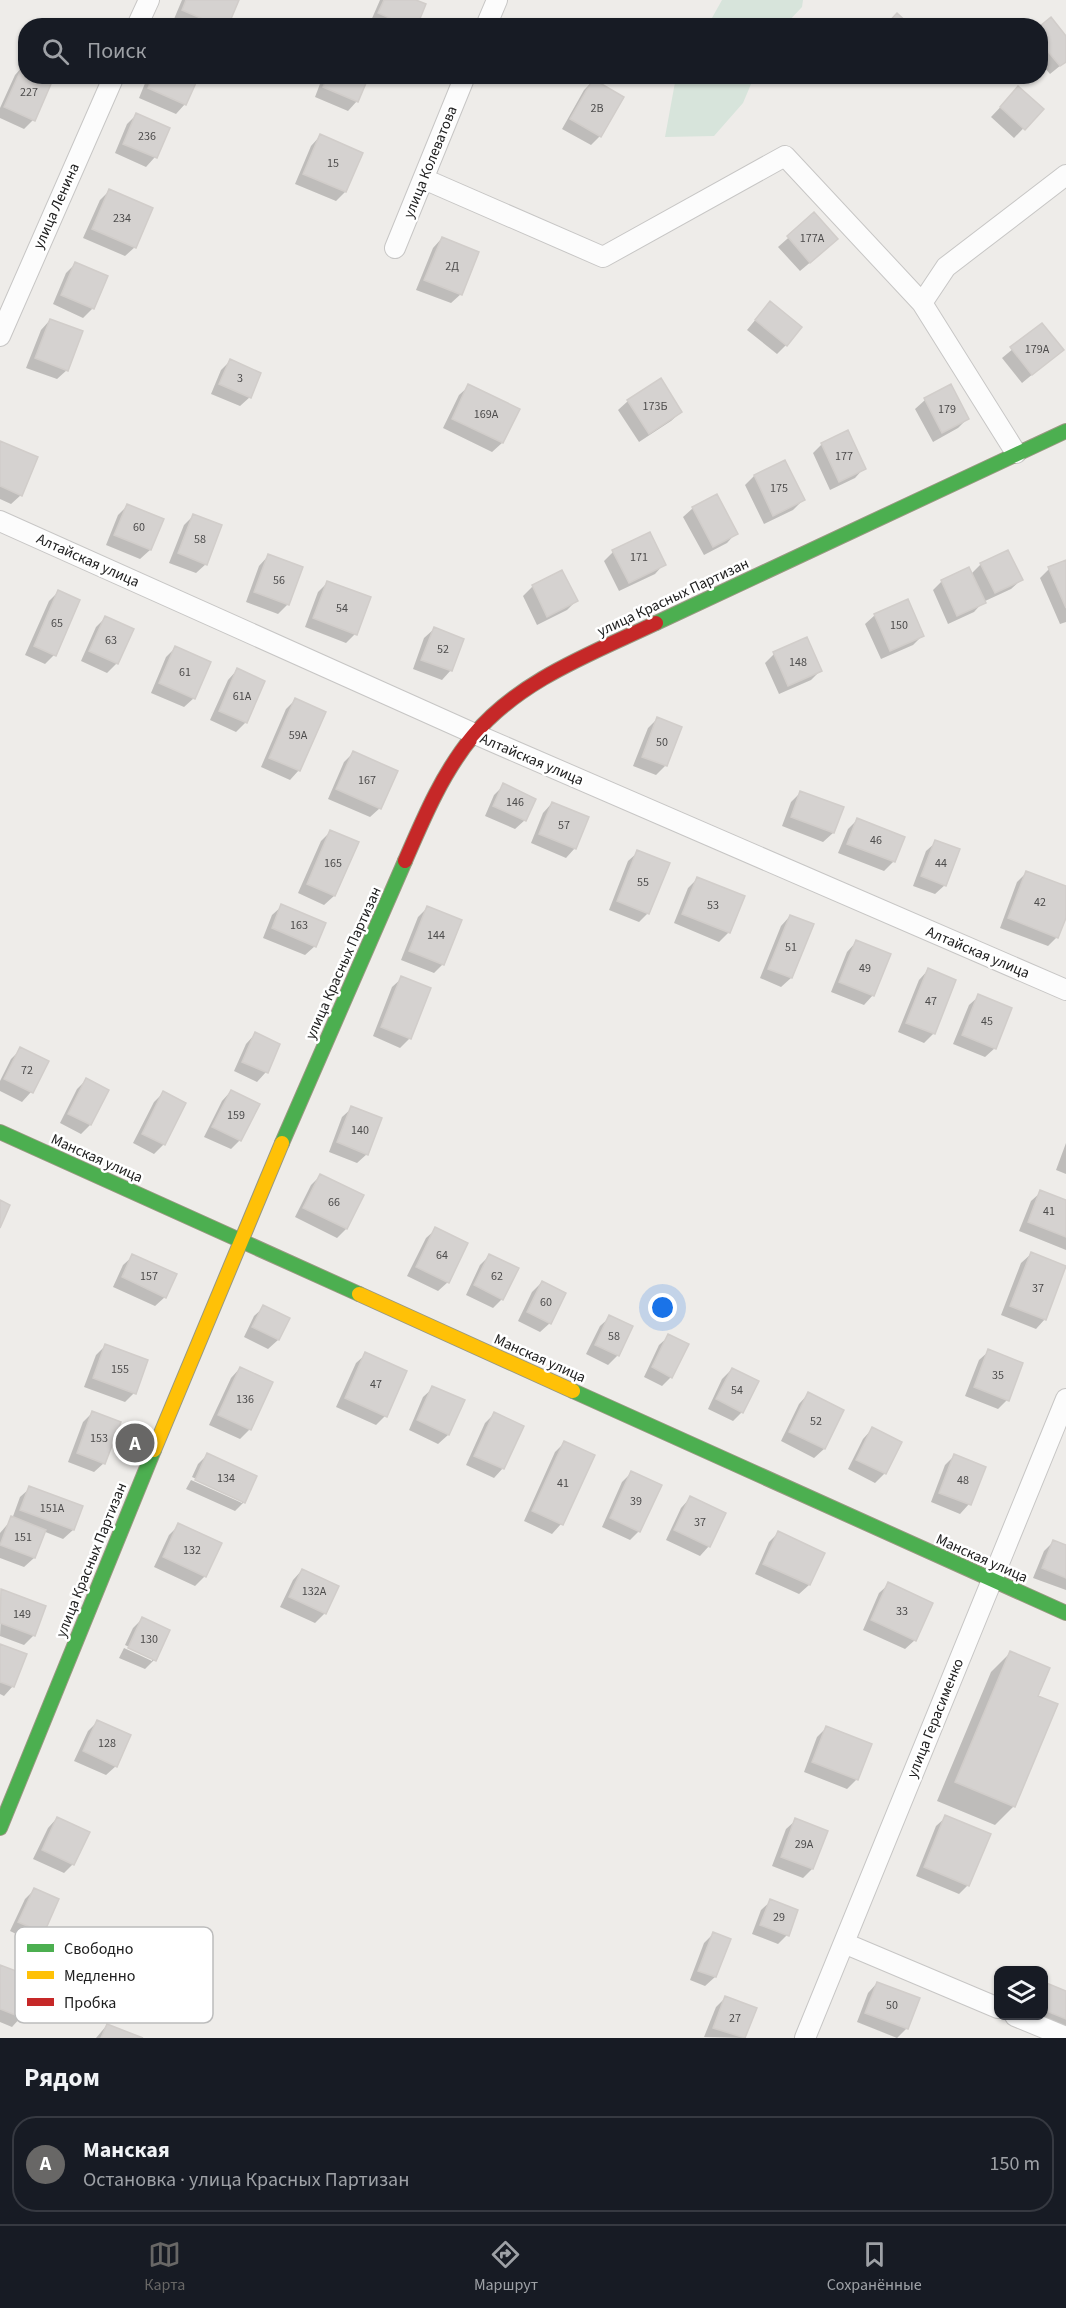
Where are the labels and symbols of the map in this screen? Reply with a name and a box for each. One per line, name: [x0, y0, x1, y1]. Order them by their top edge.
house number: 227: [20, 84, 38, 101]
house number: 2В: [590, 100, 604, 117]
street label: улица Колеватова: [398, 103, 463, 221]
house number: 236: [138, 128, 156, 145]
house number: 15: [327, 155, 339, 172]
street label: улица Ленина: [28, 160, 85, 253]
house number: 234: [113, 210, 131, 227]
house number: 177А: [800, 230, 825, 247]
house number: 2Д: [445, 258, 459, 275]
house number: 179А: [1025, 341, 1050, 358]
house number: 3: [237, 370, 243, 387]
house number: 173Б: [643, 398, 667, 415]
house number: 179: [938, 401, 956, 418]
house number: 169А: [474, 406, 499, 423]
house number: 177: [835, 448, 853, 465]
house number: 175: [770, 480, 788, 497]
house number: 60: [133, 519, 145, 536]
street label: Алтайская улица: [33, 528, 143, 593]
house number: 58: [194, 531, 206, 548]
house number: 171: [630, 549, 648, 566]
street label: улица Красных Партизан: [594, 553, 753, 642]
house number: 56: [273, 572, 285, 589]
house number: 54: [336, 600, 348, 617]
house number: 65: [51, 615, 63, 632]
house number: 150: [890, 617, 908, 634]
house number: 63: [105, 632, 117, 649]
house number: 52: [437, 641, 449, 658]
house number: 148: [789, 654, 807, 671]
house number: 61: [179, 664, 191, 681]
house number: 61А: [233, 688, 252, 705]
house number: 59А: [289, 727, 308, 744]
street label: Алтайская улица: [477, 728, 587, 791]
house number: 50: [656, 734, 668, 751]
house number: 167: [358, 772, 376, 789]
house number: 146: [506, 794, 524, 811]
house number: 57: [558, 817, 570, 834]
house number: 46: [870, 832, 882, 849]
house number: 165: [324, 855, 342, 872]
house number: 44: [935, 855, 947, 872]
house number: 55: [637, 874, 649, 891]
street label: улица Красных Партизан: [300, 883, 387, 1043]
house number: 42: [1034, 894, 1046, 911]
house number: 53: [707, 897, 719, 914]
house number: 163: [290, 917, 308, 934]
street label: Алтайская улица: [923, 921, 1033, 984]
house number: 144: [427, 927, 445, 944]
house number: 51: [785, 939, 797, 956]
house number: 49: [859, 960, 871, 977]
house number: 47: [925, 993, 937, 1010]
house number: 45: [981, 1013, 993, 1030]
house number: 72: [21, 1062, 33, 1079]
house number: 159: [227, 1107, 245, 1124]
house number: 140: [351, 1122, 369, 1139]
street label: Манская улица: [47, 1129, 146, 1188]
house number: 66: [328, 1194, 340, 1211]
house number: 41: [1043, 1203, 1055, 1220]
house number: 64: [436, 1247, 448, 1264]
house number: 157: [140, 1268, 158, 1285]
house number: 62: [491, 1268, 503, 1285]
house number: 37: [1032, 1280, 1044, 1297]
your location: [648, 1293, 677, 1322]
house number: 60: [540, 1294, 552, 1311]
house number: 58: [608, 1328, 620, 1345]
street label: Манская улица: [490, 1329, 589, 1388]
house number: 155: [111, 1361, 129, 1378]
house number: 35: [992, 1367, 1004, 1384]
house number: 47: [370, 1376, 382, 1393]
house number: 54: [731, 1382, 743, 1399]
house number: 136: [236, 1391, 254, 1408]
house number: 52: [810, 1413, 822, 1430]
pin: A: [116, 1420, 154, 1466]
house number: 153: [90, 1430, 108, 1447]
house number: 134: [217, 1470, 235, 1487]
house number: 48: [957, 1472, 969, 1489]
house number: 41: [557, 1475, 569, 1492]
street label: улица Красных Партизан: [51, 1480, 132, 1641]
house number: 39: [630, 1493, 642, 1510]
house number: 151А: [40, 1500, 65, 1517]
house number: 37: [694, 1514, 706, 1531]
house number: 151: [14, 1529, 32, 1546]
street label: Манская улица: [932, 1529, 1031, 1588]
house number: 132: [183, 1542, 201, 1559]
house number: 132А: [302, 1583, 327, 1600]
house number: 33: [896, 1603, 908, 1620]
house number: 149: [13, 1606, 31, 1623]
house number: 130: [140, 1631, 158, 1648]
street label: улица Герасименко: [902, 1655, 969, 1781]
house number: 128: [98, 1735, 116, 1752]
house number: 29А: [795, 1836, 814, 1853]
house number: 29: [773, 1909, 785, 1926]
legend: [15, 1927, 213, 2023]
text: Свободно: [64, 1938, 134, 1960]
text: Медленно: [64, 1965, 135, 1987]
text: Пробка: [64, 1992, 116, 2014]
house number: 50: [886, 1997, 898, 2014]
house number: 27: [729, 2010, 741, 2027]

